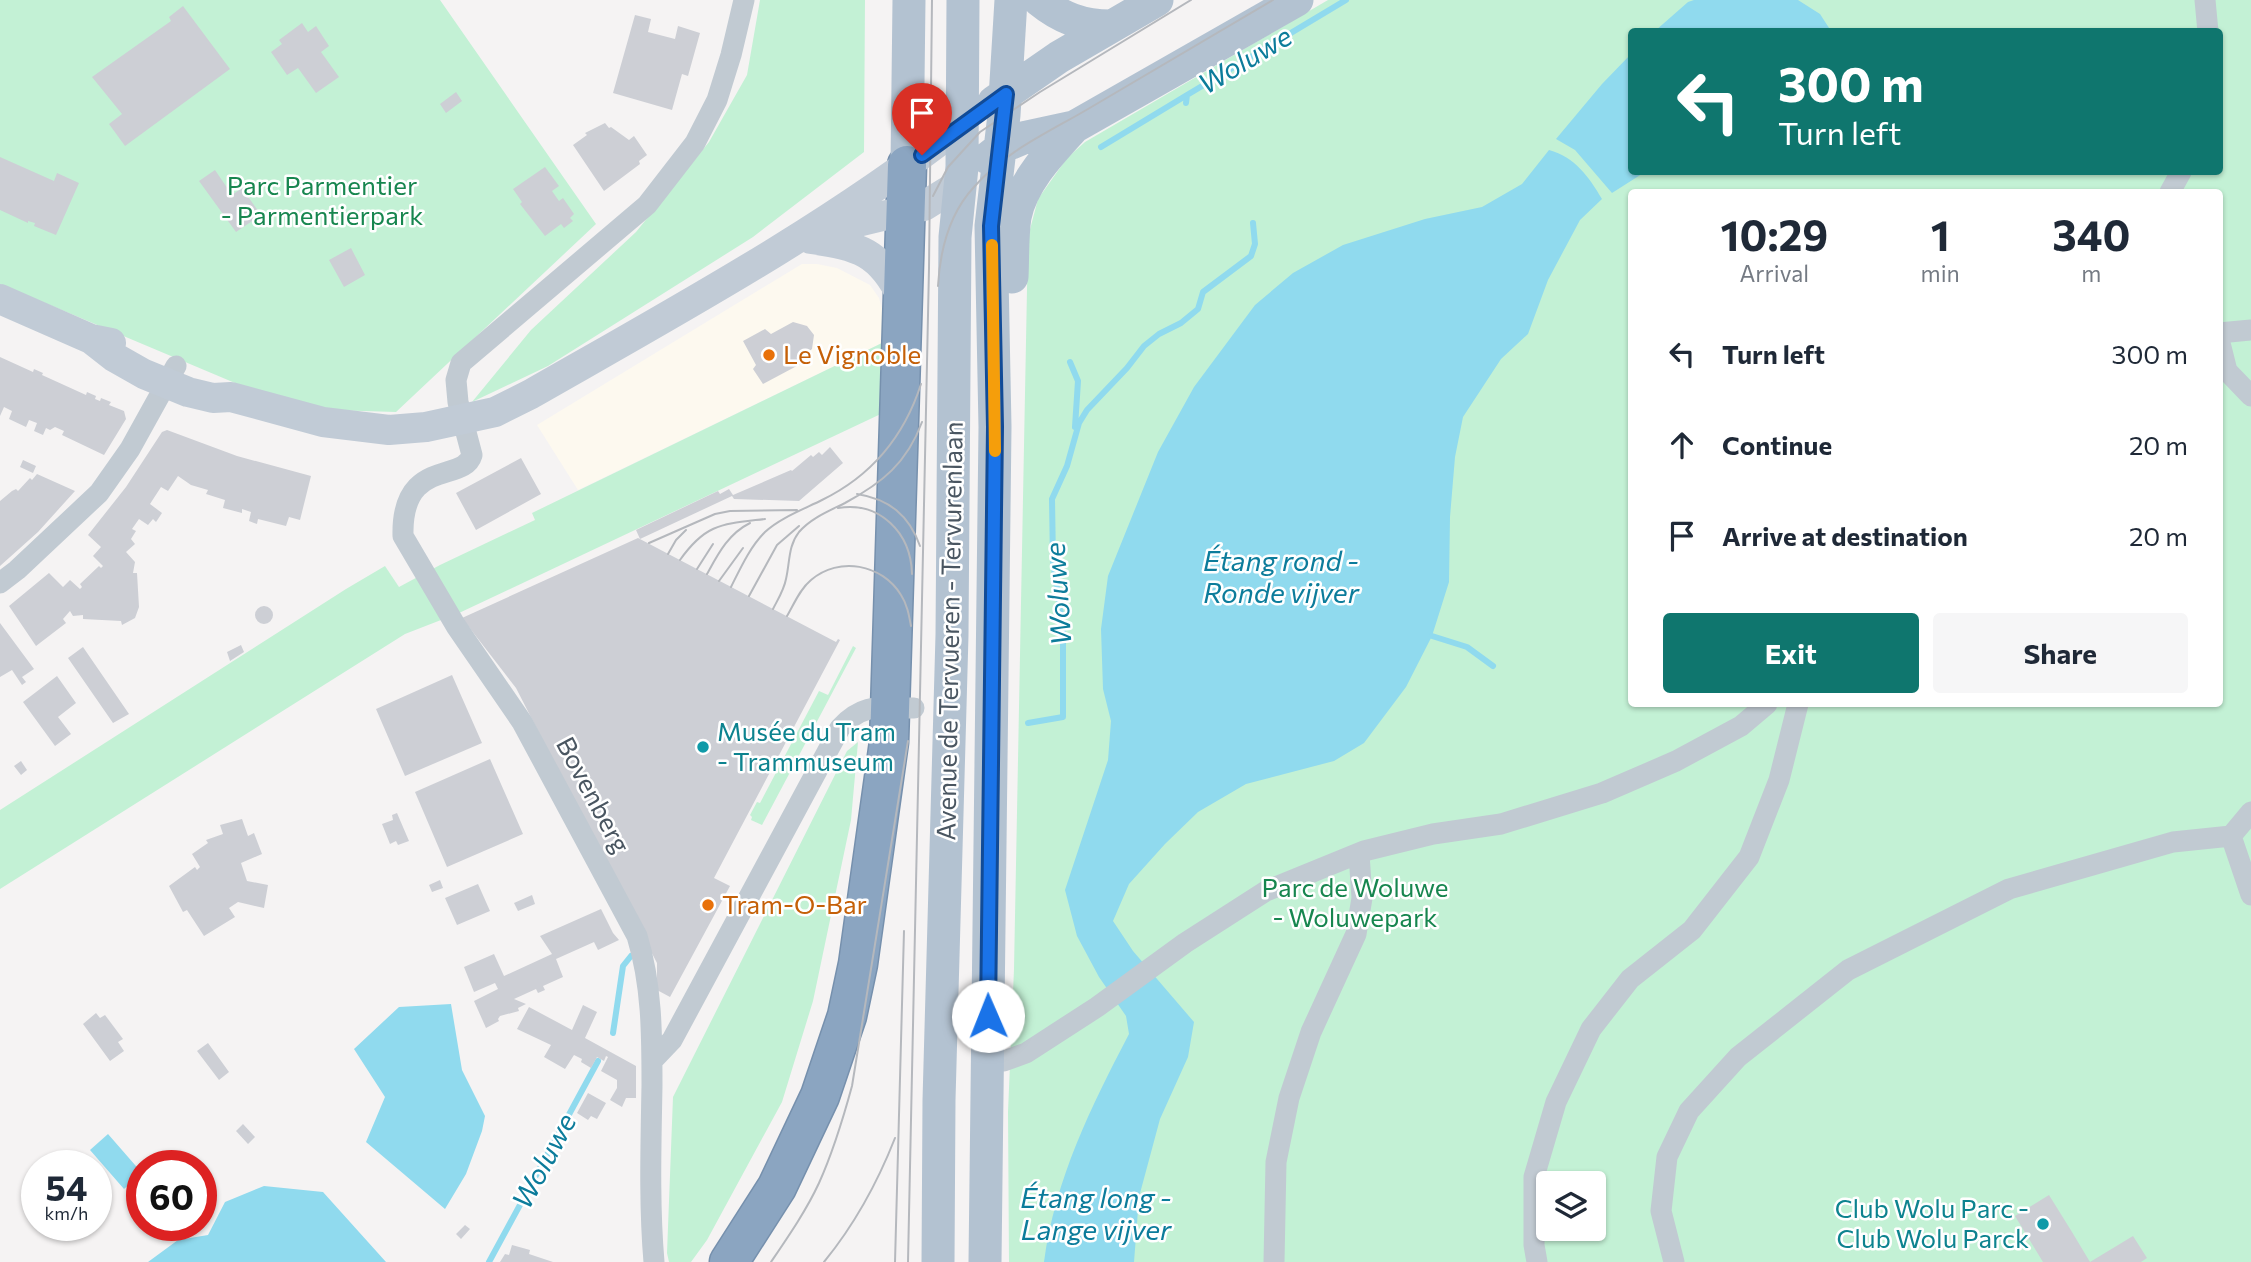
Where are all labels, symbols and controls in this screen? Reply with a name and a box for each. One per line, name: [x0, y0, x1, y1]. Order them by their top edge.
water label: Woluwe: [1191, 18, 1298, 100]
text: 300 m: [1778, 52, 1924, 112]
icon: left: [1663, 56, 1754, 147]
pin: [892, 83, 952, 155]
icon: arrive: [903, 94, 941, 132]
text: Turn left: [1778, 112, 1902, 152]
park label: Parc Parmentier - Parmentierpark: [221, 169, 423, 230]
text: 10:29: [1721, 208, 1828, 260]
text: 1: [1931, 208, 1950, 260]
text: 340: [2052, 208, 2130, 260]
text: Arrival: [1740, 259, 1809, 287]
text: min: [1921, 259, 1960, 287]
text: m: [2081, 259, 2101, 287]
icon: left: [1663, 335, 1701, 373]
place label: Le Vignoble: [783, 338, 921, 369]
text: Turn left: [1722, 338, 1825, 369]
text: 300 m: [2112, 338, 2188, 369]
marker: Le Vignoble: [761, 347, 777, 363]
street label: Avenue de Tervueren - Tervurenlaan: [929, 421, 968, 841]
icon: ahead: [1663, 426, 1701, 464]
text: Continue: [1722, 429, 1832, 460]
text: 20 m: [2129, 429, 2188, 460]
icon: arrive: [1663, 517, 1701, 555]
text: Arrive at destination: [1722, 520, 1968, 551]
text: 20 m: [2129, 520, 2188, 551]
water label: Woluwe: [1036, 541, 1078, 647]
water label: Étang rond - Ronde vijver: [1203, 543, 1360, 609]
button: Exit: [1663, 613, 1919, 693]
button: Share: [1933, 613, 2188, 693]
place label: Musée du Tram - Trammuseum: [717, 715, 896, 776]
street label: Bovenberg: [551, 731, 638, 858]
marker: Musée du Tram - Trammuseum: [695, 739, 711, 755]
park label: Parc de Woluwe - Woluwepark: [1262, 871, 1448, 932]
place label: Tram-O-Bar: [722, 888, 867, 919]
marker: Tram-O-Bar: [700, 897, 716, 913]
position arrow: [951, 979, 1025, 1053]
water label: Woluwe: [504, 1107, 582, 1214]
speed limit sign: 60: [126, 1150, 217, 1241]
text: 54: [46, 1165, 87, 1208]
map controls: [1536, 1171, 1606, 1241]
button: layers: [1536, 1171, 1606, 1241]
water label: Étang long - Lange vijver: [1020, 1180, 1172, 1246]
place label: Club Wolu Parc - Club Wolu Parck: [1835, 1192, 2029, 1253]
text: km/h: [45, 1202, 88, 1224]
marker: Club Wolu Parc - Club Wolu Parck: [2035, 1216, 2051, 1232]

